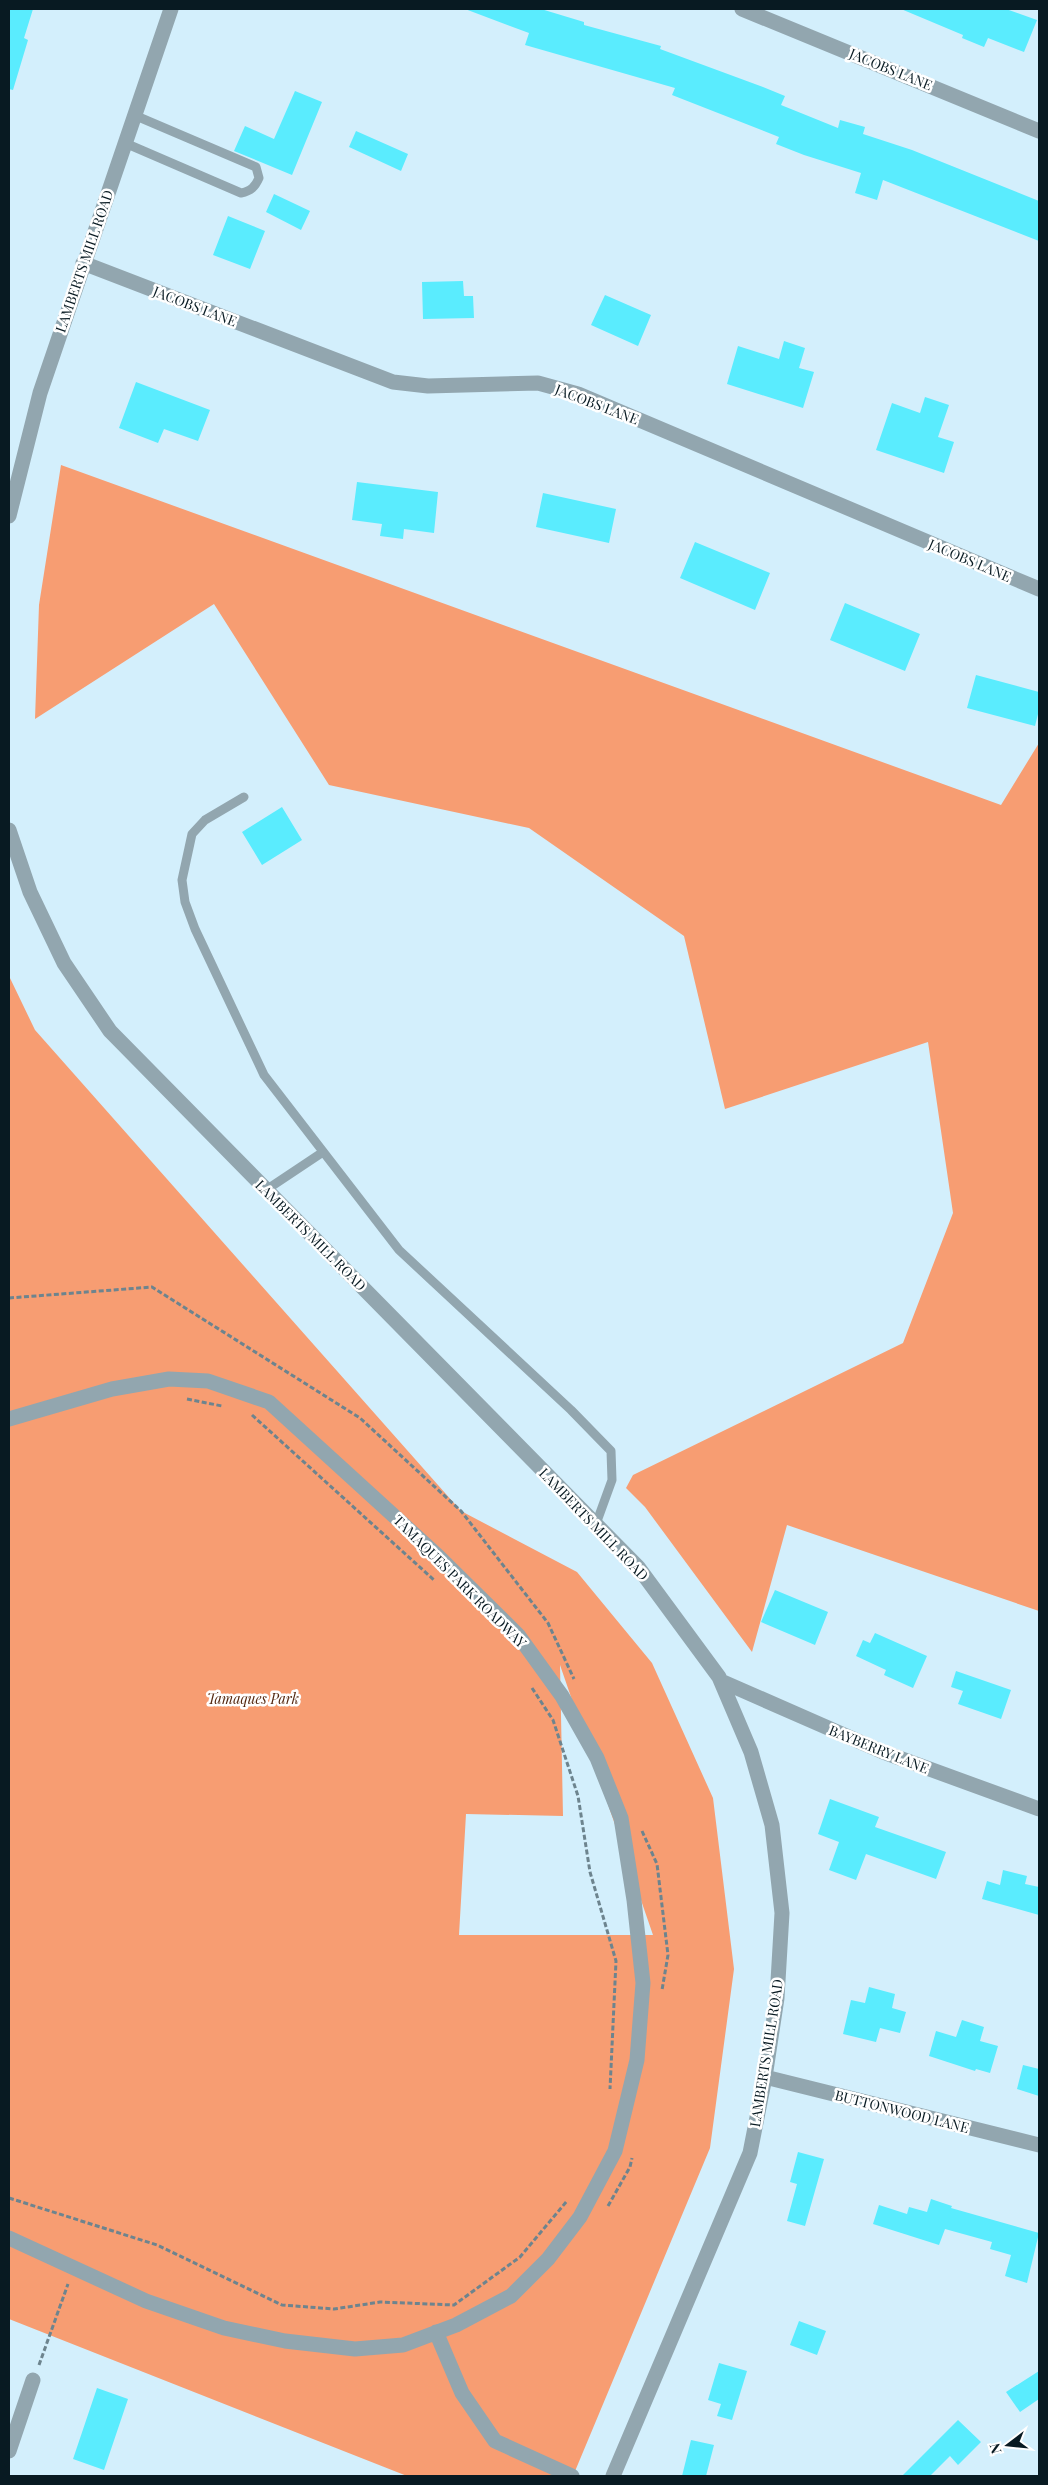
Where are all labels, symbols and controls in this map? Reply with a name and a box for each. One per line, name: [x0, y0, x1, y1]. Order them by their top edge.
street label: JACOBS LANE: [846, 43, 935, 94]
street label: LAMBERTS MILL ROAD: [51, 187, 117, 335]
street label: JACOBS LANE: [150, 281, 239, 331]
street label: JACOBS LANE: [552, 379, 641, 429]
street label: JACOBS LANE: [925, 534, 1014, 586]
street label: LAMBERTS MILL ROAD: [251, 1175, 371, 1295]
street label: LAMBERTS MILL ROAD: [535, 1464, 653, 1584]
street label: TAMAQUES PARK ROADWAY: [389, 1510, 531, 1652]
park label: Tamaques Park: [207, 1689, 299, 1708]
street label: BAYBERRY LANE: [826, 1720, 932, 1778]
street label: LAMBERTS MILL ROAD: [745, 1978, 787, 2128]
street label: BUTTONWOOD LANE: [833, 2085, 971, 2137]
north arrow: [983, 2420, 1033, 2470]
text: N: [984, 2441, 1006, 2456]

